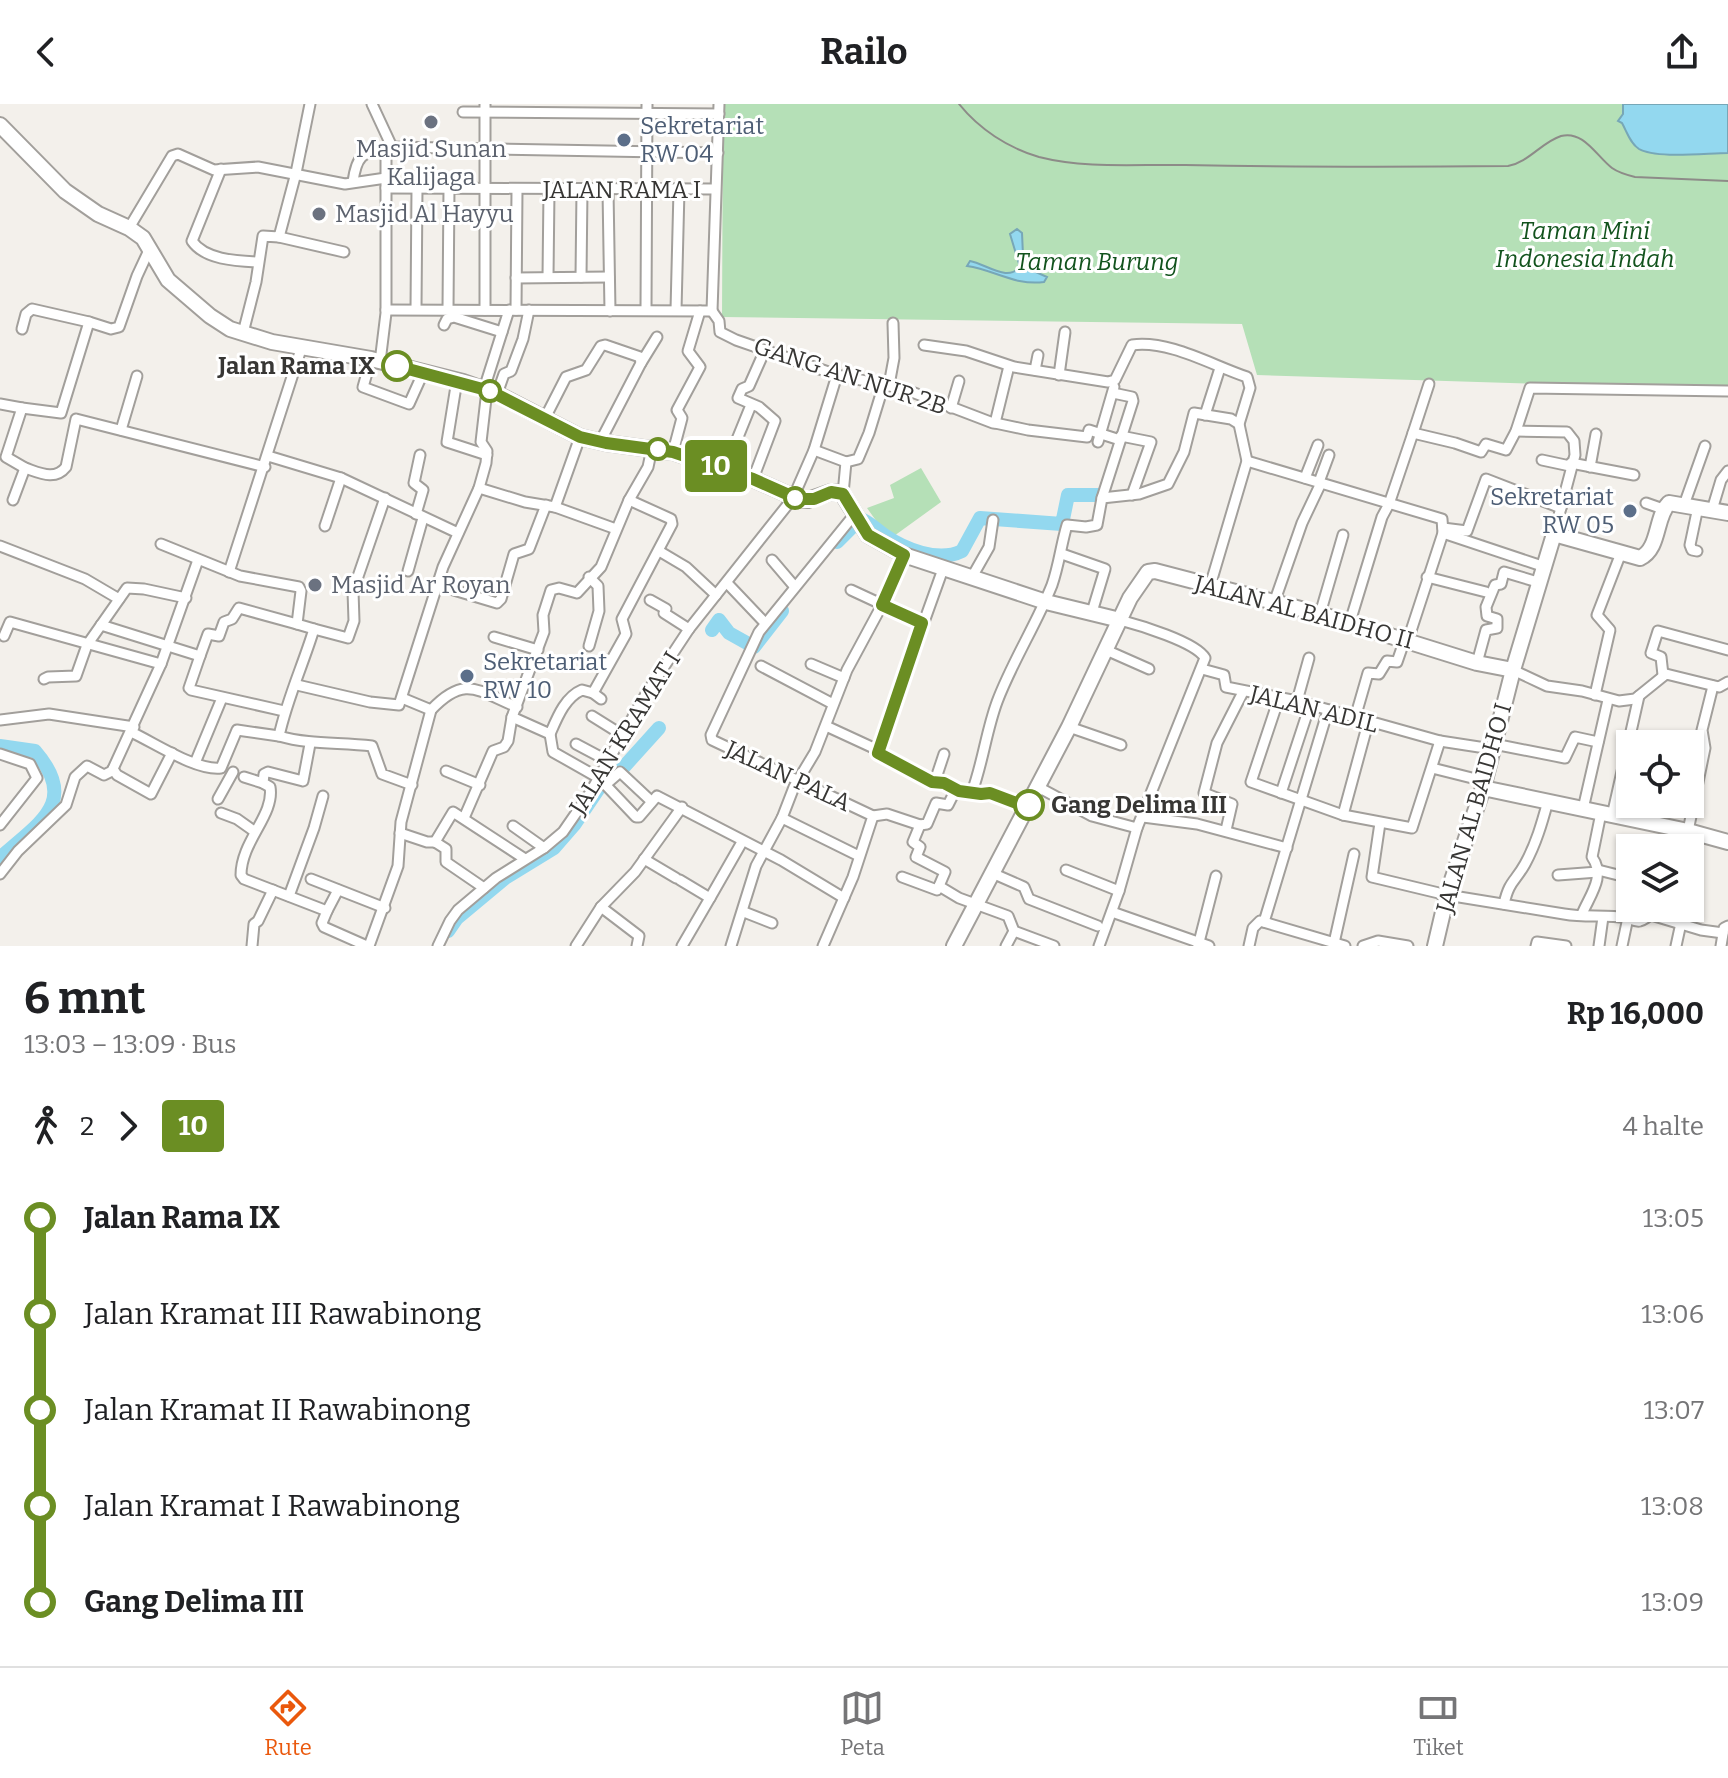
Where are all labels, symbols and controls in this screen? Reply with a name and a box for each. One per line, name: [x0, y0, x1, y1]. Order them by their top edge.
icon: back: [24, 30, 68, 74]
text: Railo: [820, 30, 908, 74]
icon: share: [1660, 30, 1704, 74]
place label: Sekretariat RW 04: [640, 112, 764, 168]
marker: Masjid Sunan Kalijaga: [422, 113, 440, 131]
marker: Sekretariat RW 04: [615, 131, 633, 149]
place label: Masjid Sunan Kalijaga: [356, 135, 506, 191]
street label: JALAN RAMA I: [542, 176, 701, 204]
place label: Masjid Al Hayyu: [335, 200, 514, 228]
marker: Masjid Al Hayyu: [310, 205, 328, 223]
park label: Taman Mini Indonesia Indah: [1496, 217, 1674, 273]
park label: Taman Burung: [1015, 248, 1179, 276]
street label: GANG AN NUR 2B: [750, 332, 950, 420]
marker: Jalan Rama IX: [382, 351, 412, 381]
place label: Jalan Rama IX: [216, 352, 375, 380]
unlabelled marker: [479, 380, 501, 402]
unlabelled marker: [647, 438, 669, 460]
line badge: 10: [680, 440, 752, 492]
text: 10: [701, 449, 731, 482]
place label: Sekretariat RW 05: [1490, 483, 1614, 539]
unlabelled marker: [784, 487, 806, 509]
marker: Sekretariat RW 05: [1621, 502, 1639, 520]
street label: JALAN AL BAIDHO II: [1191, 569, 1416, 655]
place label: Masjid Ar Royan: [331, 571, 510, 599]
marker: Masjid Ar Royan: [306, 576, 324, 594]
street label: JALAN KRAMAT I: [563, 646, 686, 820]
place label: Sekretariat RW 10: [483, 648, 607, 704]
marker: Sekretariat RW 10: [458, 667, 476, 685]
street label: JALAN ADIL: [1246, 679, 1381, 738]
street label: JALAN AL BAIDHO I: [1430, 700, 1517, 917]
map controls: [1616, 730, 1704, 922]
button: locate: [1616, 730, 1704, 818]
street label: JALAN PALA: [720, 734, 855, 817]
marker: Gang Delima III: [1014, 790, 1044, 820]
place label: Gang Delima III: [1051, 791, 1227, 819]
button: layers: [1616, 834, 1704, 922]
text: 6 mnt: [24, 972, 146, 1025]
text: Rp 16,000: [1567, 996, 1704, 1032]
text: 13:03 – 13:09 · Bus: [24, 1029, 236, 1060]
icon: walk: [24, 1104, 68, 1148]
icon: forward: [106, 1104, 150, 1148]
text: 10: [178, 1109, 208, 1142]
text: 2: [80, 1111, 94, 1142]
text: 4 halte: [1622, 1111, 1704, 1142]
text: Jalan Rama IX: [84, 1200, 280, 1236]
text: 13:05: [1643, 1203, 1704, 1234]
text: Jalan Kramat III Rawabinong: [84, 1296, 481, 1332]
text: 13:06: [1641, 1299, 1704, 1330]
text: Jalan Kramat II Rawabinong: [84, 1392, 471, 1428]
text: 13:07: [1643, 1395, 1704, 1426]
text: Jalan Kramat I Rawabinong: [84, 1488, 460, 1524]
text: 13:08: [1641, 1491, 1704, 1522]
text: Gang Delima III: [84, 1584, 304, 1620]
text: 13:09: [1641, 1587, 1704, 1618]
tab: Rute: [264, 1686, 312, 1761]
tab: Peta: [840, 1686, 885, 1761]
tab: Tiket: [1413, 1686, 1464, 1761]

